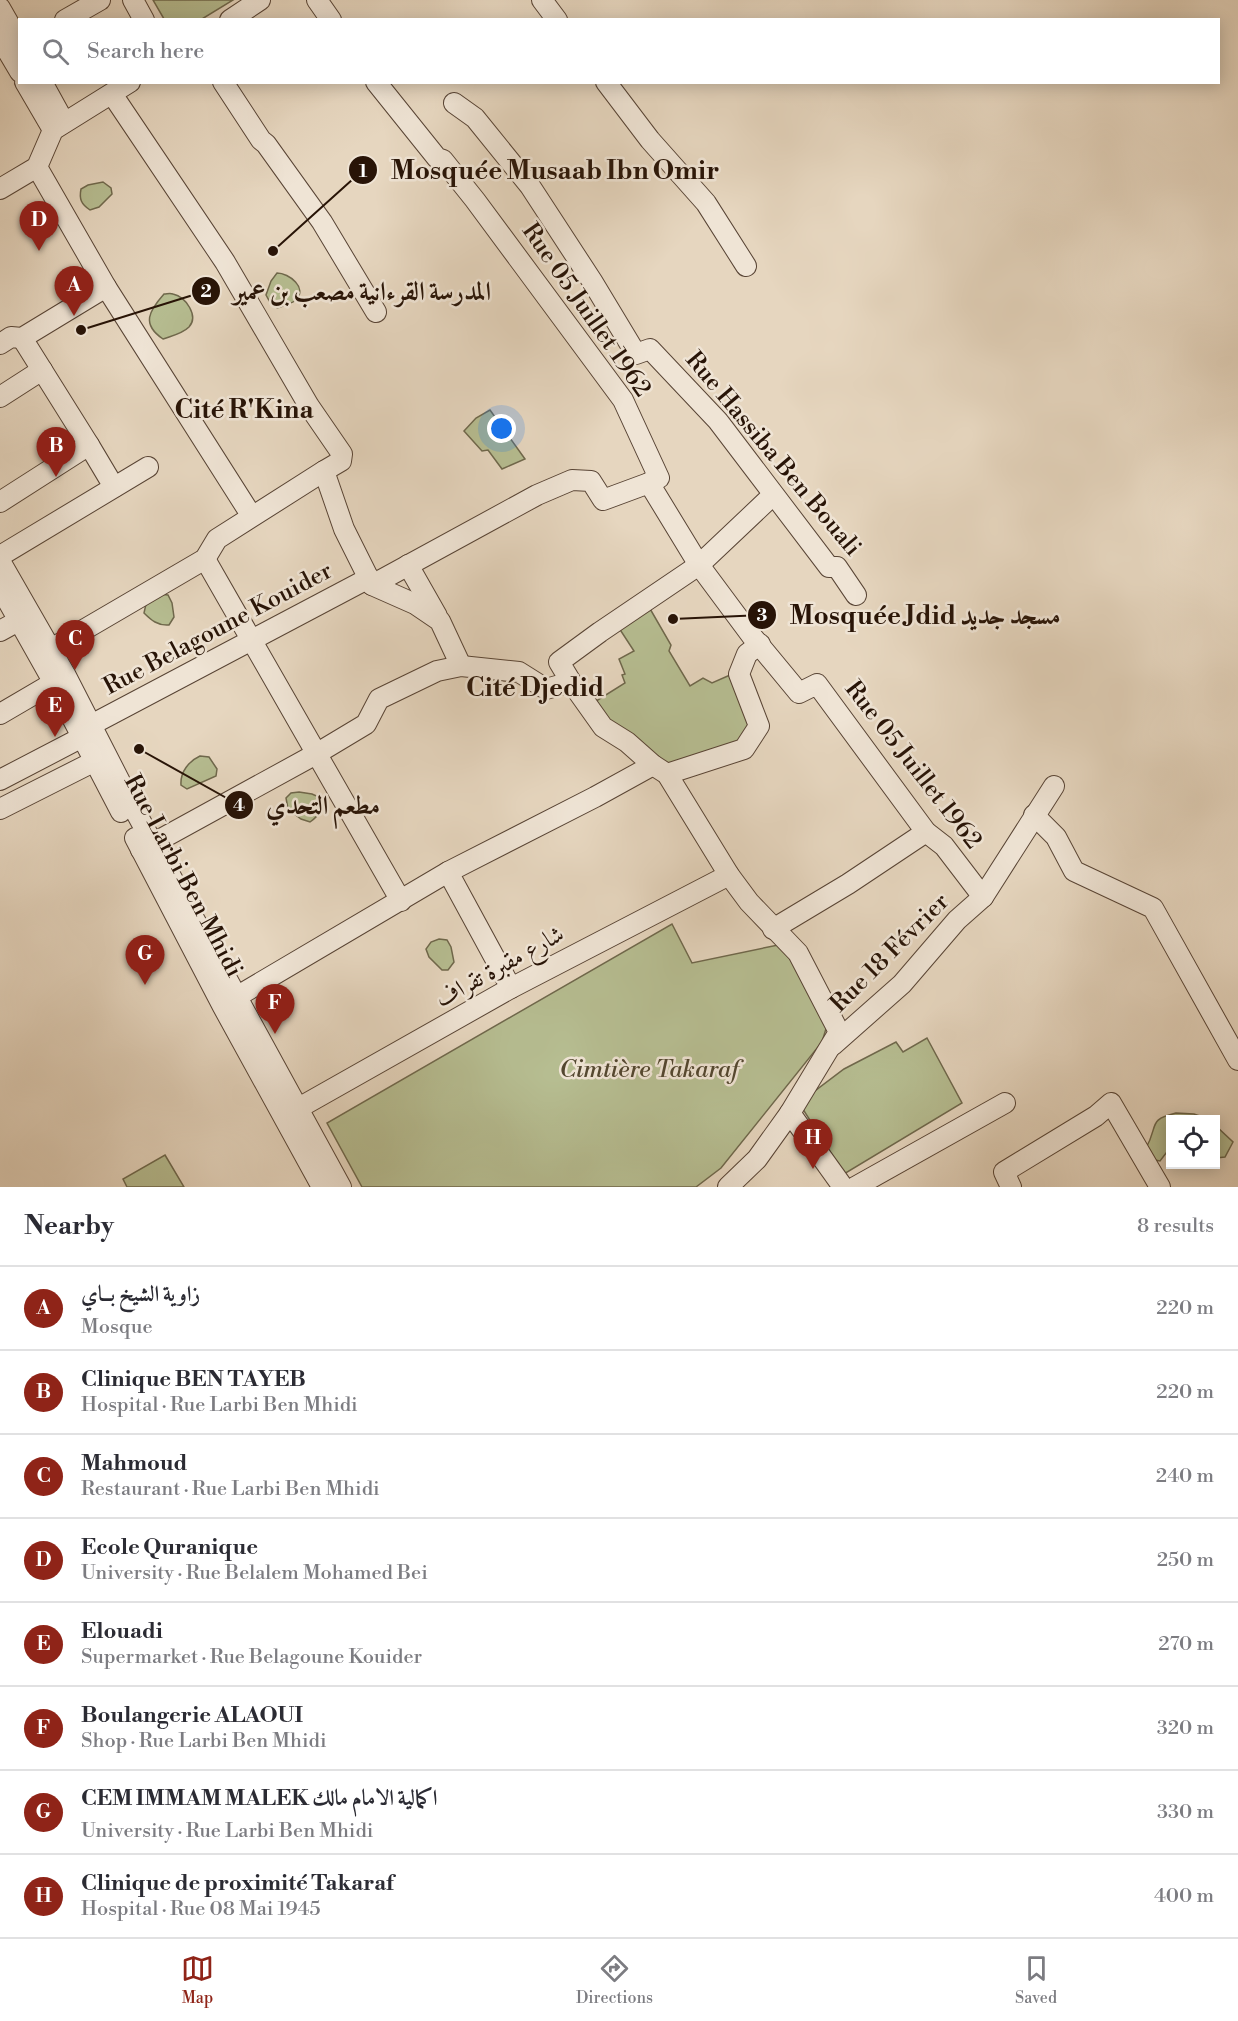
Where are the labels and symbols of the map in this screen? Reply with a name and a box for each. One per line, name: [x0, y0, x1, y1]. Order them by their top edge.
callout: Mosquée Musaab Ibn Omir: [348, 148, 731, 192]
text: Mosquée Musaab Ibn Omir: [391, 155, 719, 187]
text: 1: [359, 160, 368, 183]
pin: D: [20, 202, 58, 251]
street label: Rue 05 Juillet 1962: [515, 217, 657, 403]
pin: A: [54, 266, 94, 316]
callout: المدرسة القرءانية مصعب بن عمير: [191, 269, 503, 313]
text: المدرسة القرءانية مصعب بن عمير: [230, 276, 491, 308]
text: 2: [200, 280, 212, 303]
street label: Rue Hassiba Ben Bouali: [679, 346, 867, 562]
district label: Cité R'Kina: [174, 394, 314, 426]
your location: [487, 414, 516, 443]
pin: B: [36, 428, 76, 477]
street label: Rue Belagoune Kouider: [98, 556, 338, 702]
callout: Mosquée Jdid مسجد جديد: [747, 593, 1072, 637]
text: Mosquée Jdid مسجد جديد: [789, 600, 1061, 632]
text: 3: [757, 604, 768, 627]
pin: C: [56, 620, 94, 670]
district label: Cité Djedid: [466, 672, 604, 704]
street label: Rue 05 Juillet 1962: [838, 675, 988, 855]
pin: E: [36, 688, 74, 737]
street label: Rue Larbi Ben Mhidi: [117, 769, 249, 983]
callout: مطعم التحدي: [224, 783, 392, 827]
text: مطعم التحدي: [266, 790, 380, 829]
text: 4: [233, 794, 245, 817]
street label: Rue 18 Février: [824, 887, 956, 1019]
street label: شارع مقبرة تقراف: [430, 919, 572, 1018]
pin: G: [126, 936, 164, 985]
pin: F: [256, 984, 294, 1034]
park label: Cimtière Takaraf: [559, 1055, 744, 1085]
pin: H: [794, 1120, 832, 1169]

